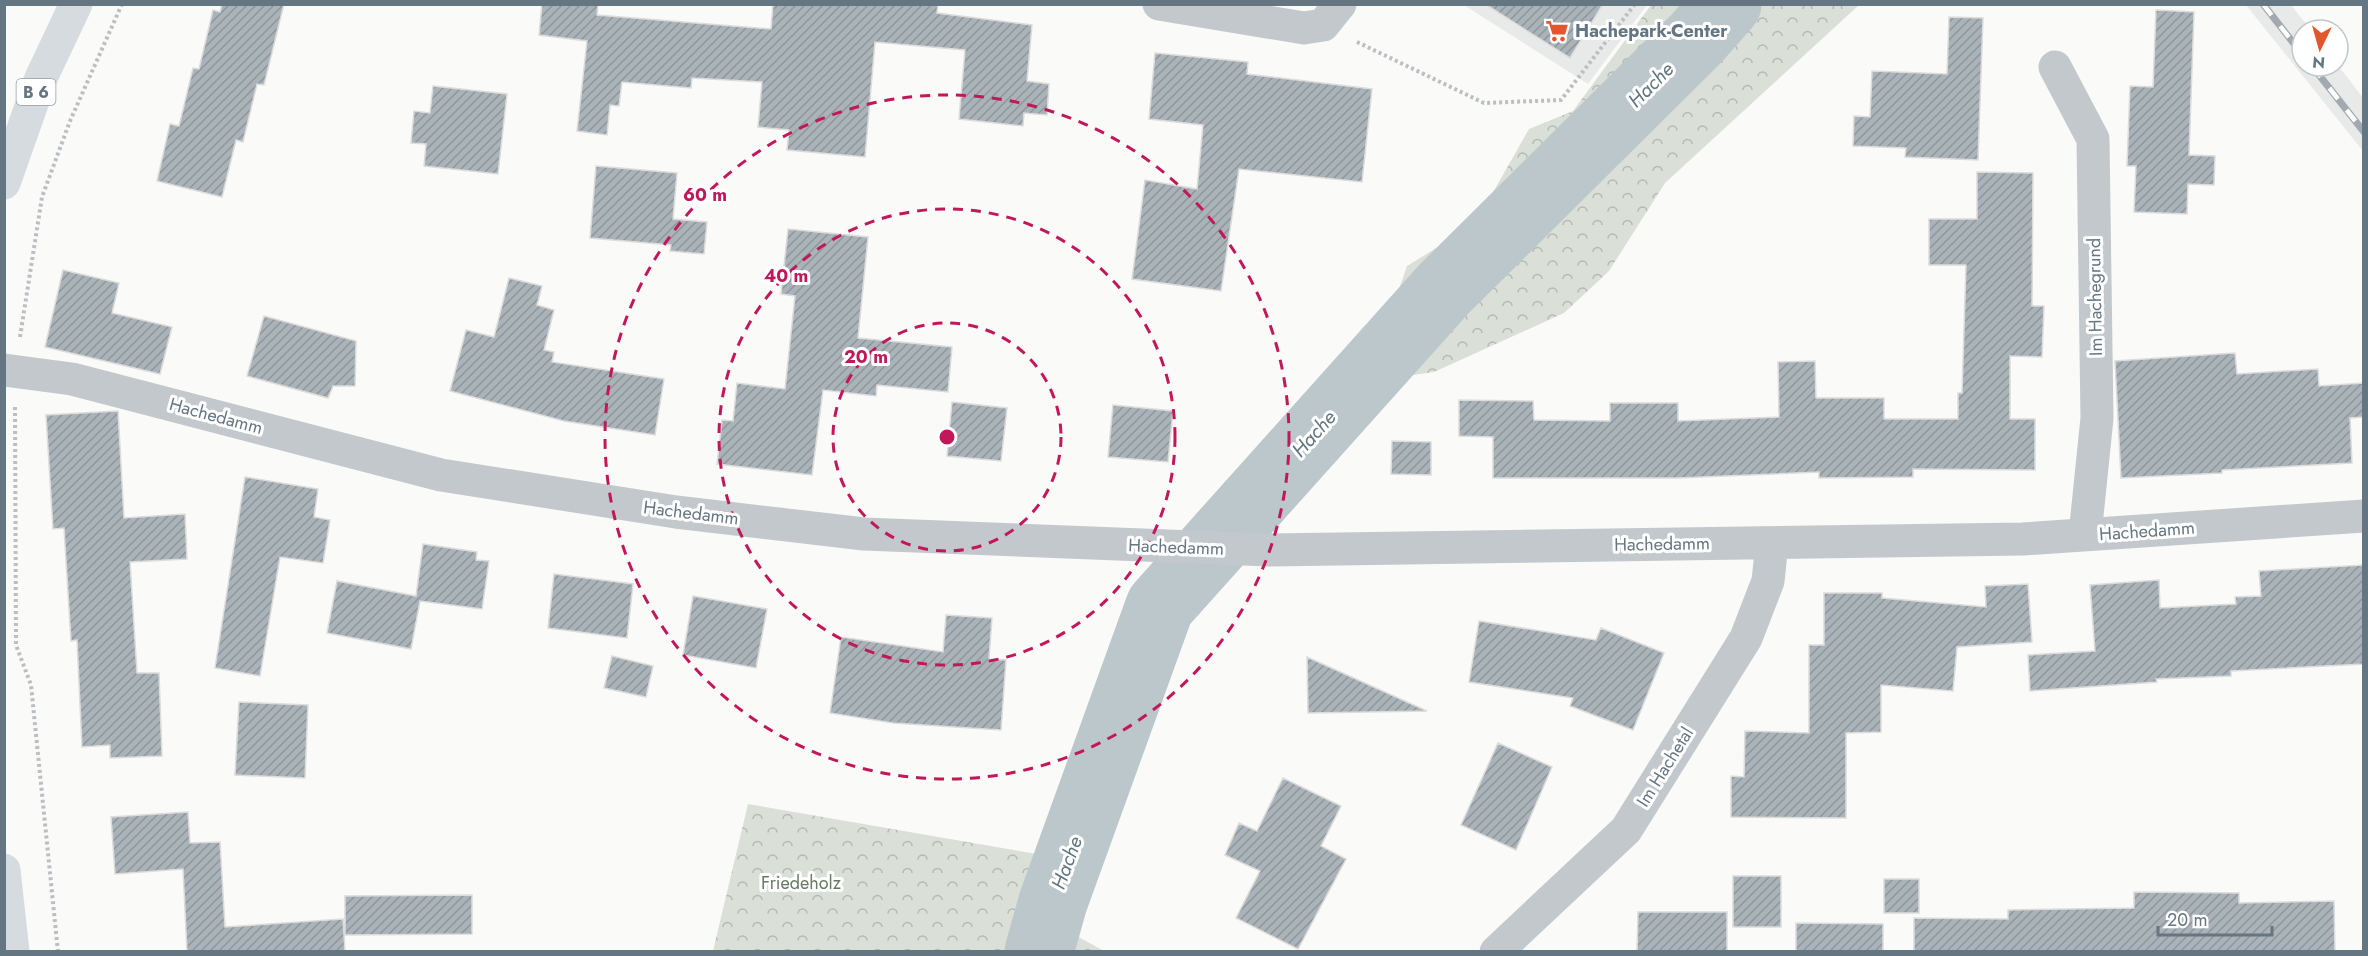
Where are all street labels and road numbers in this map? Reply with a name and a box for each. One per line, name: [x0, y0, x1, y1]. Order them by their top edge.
road number: B 6: [16, 79, 56, 105]
street label: Im Hachegrund: [2081, 238, 2109, 356]
street label: Hachedamm: [166, 391, 266, 441]
street label: Hachedamm: [642, 494, 740, 532]
street label: Hachedamm: [2098, 515, 2196, 547]
street label: Hachedamm: [1614, 530, 1710, 558]
street label: Hachedamm: [1128, 532, 1224, 562]
street label: Im Hachetal: [1630, 722, 1700, 812]

